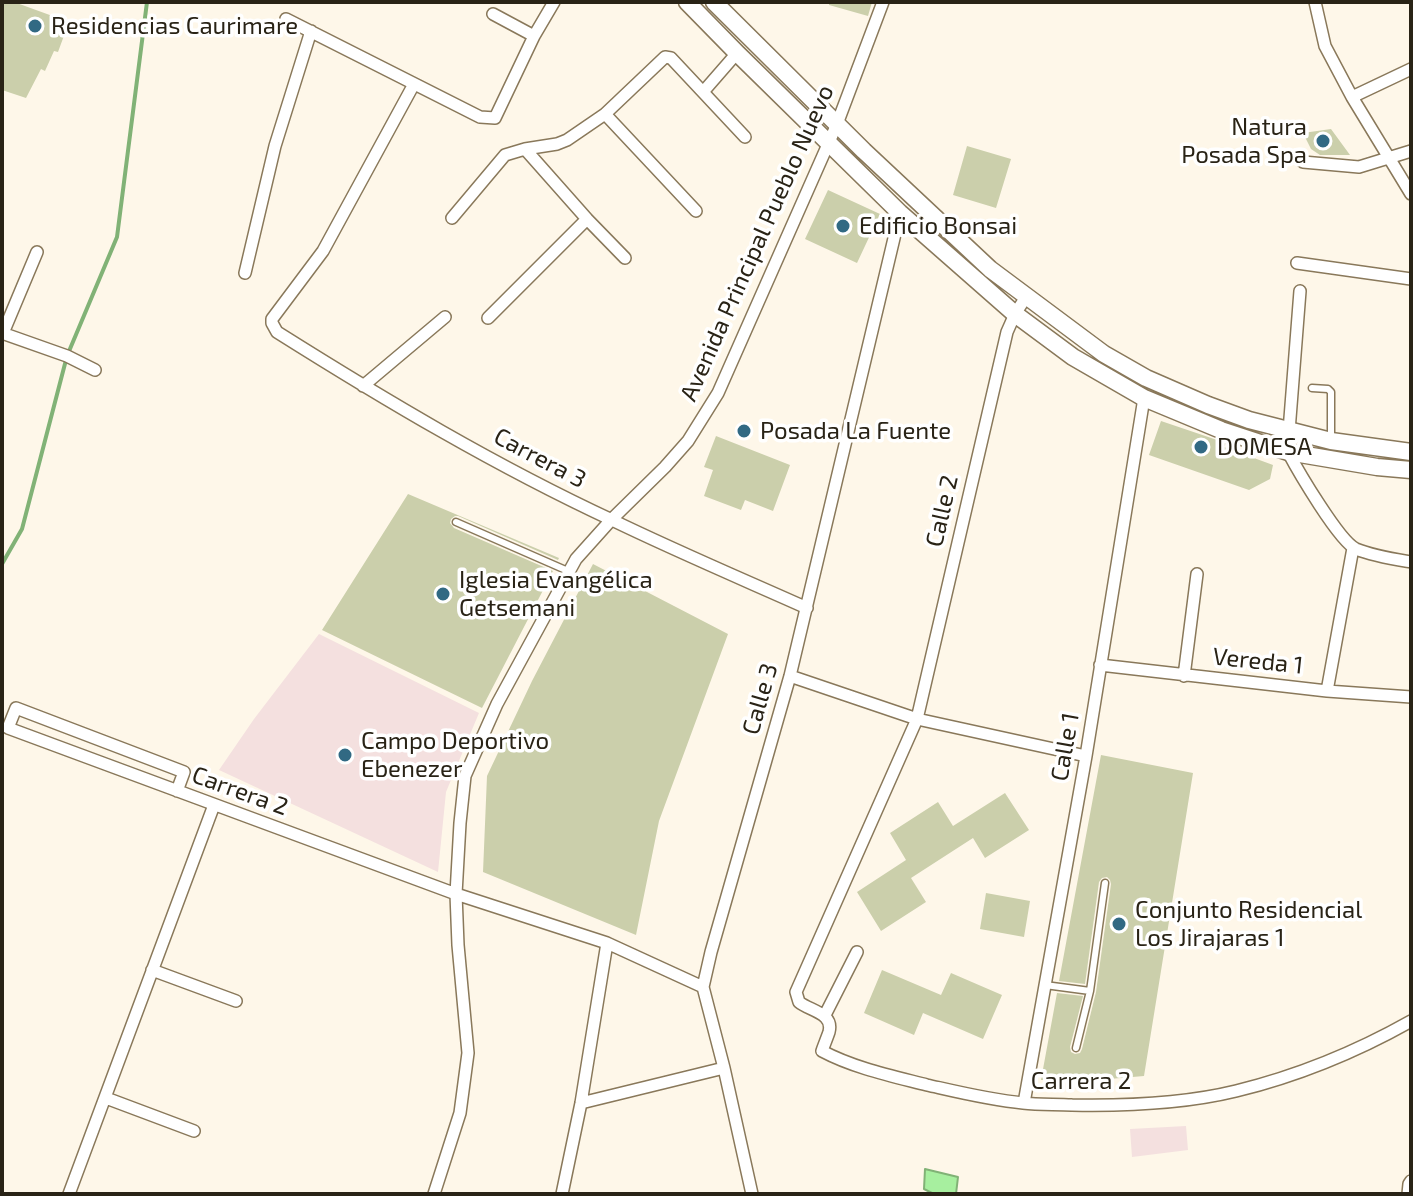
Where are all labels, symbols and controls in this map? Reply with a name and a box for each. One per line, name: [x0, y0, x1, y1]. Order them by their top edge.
place label: Residencias Caurimare: [51, 12, 298, 40]
marker: Residencias Caurimare: [26, 17, 44, 35]
street label: Avenida Principal Pueblo Nuevo: [674, 80, 840, 406]
place label: Natura Posada Spa: [1181, 113, 1307, 169]
marker: Natura Posada Spa: [1314, 132, 1332, 150]
place label: Edificio Bonsai: [859, 212, 1017, 240]
marker: Edificio Bonsai: [834, 217, 852, 235]
place label: Posada La Fuente: [760, 417, 951, 445]
street label: Carrera 3: [489, 422, 591, 494]
marker: Posada La Fuente: [735, 422, 753, 440]
place label: DOMESA: [1217, 433, 1312, 461]
marker: DOMESA: [1192, 438, 1210, 456]
street label: Calle 2: [920, 472, 964, 550]
place label: Iglesia Evangélica Getsemani: [459, 566, 653, 622]
marker: Iglesia Evangélica Getsemani: [434, 585, 452, 603]
street label: Vereda 1: [1211, 642, 1305, 680]
street label: Calle 3: [736, 660, 784, 738]
street label: Calle 1: [1045, 711, 1085, 783]
place label: Campo Deportivo Ebenezer: [361, 727, 549, 783]
marker: Campo Deportivo Ebenezer: [336, 746, 354, 764]
street label: Carrera 2: [188, 760, 292, 822]
place label: Conjunto Residencial Los Jirajaras 1: [1135, 896, 1362, 952]
marker: Conjunto Residencial Los Jirajaras 1: [1110, 915, 1128, 933]
street label: Carrera 2: [1031, 1067, 1131, 1095]

